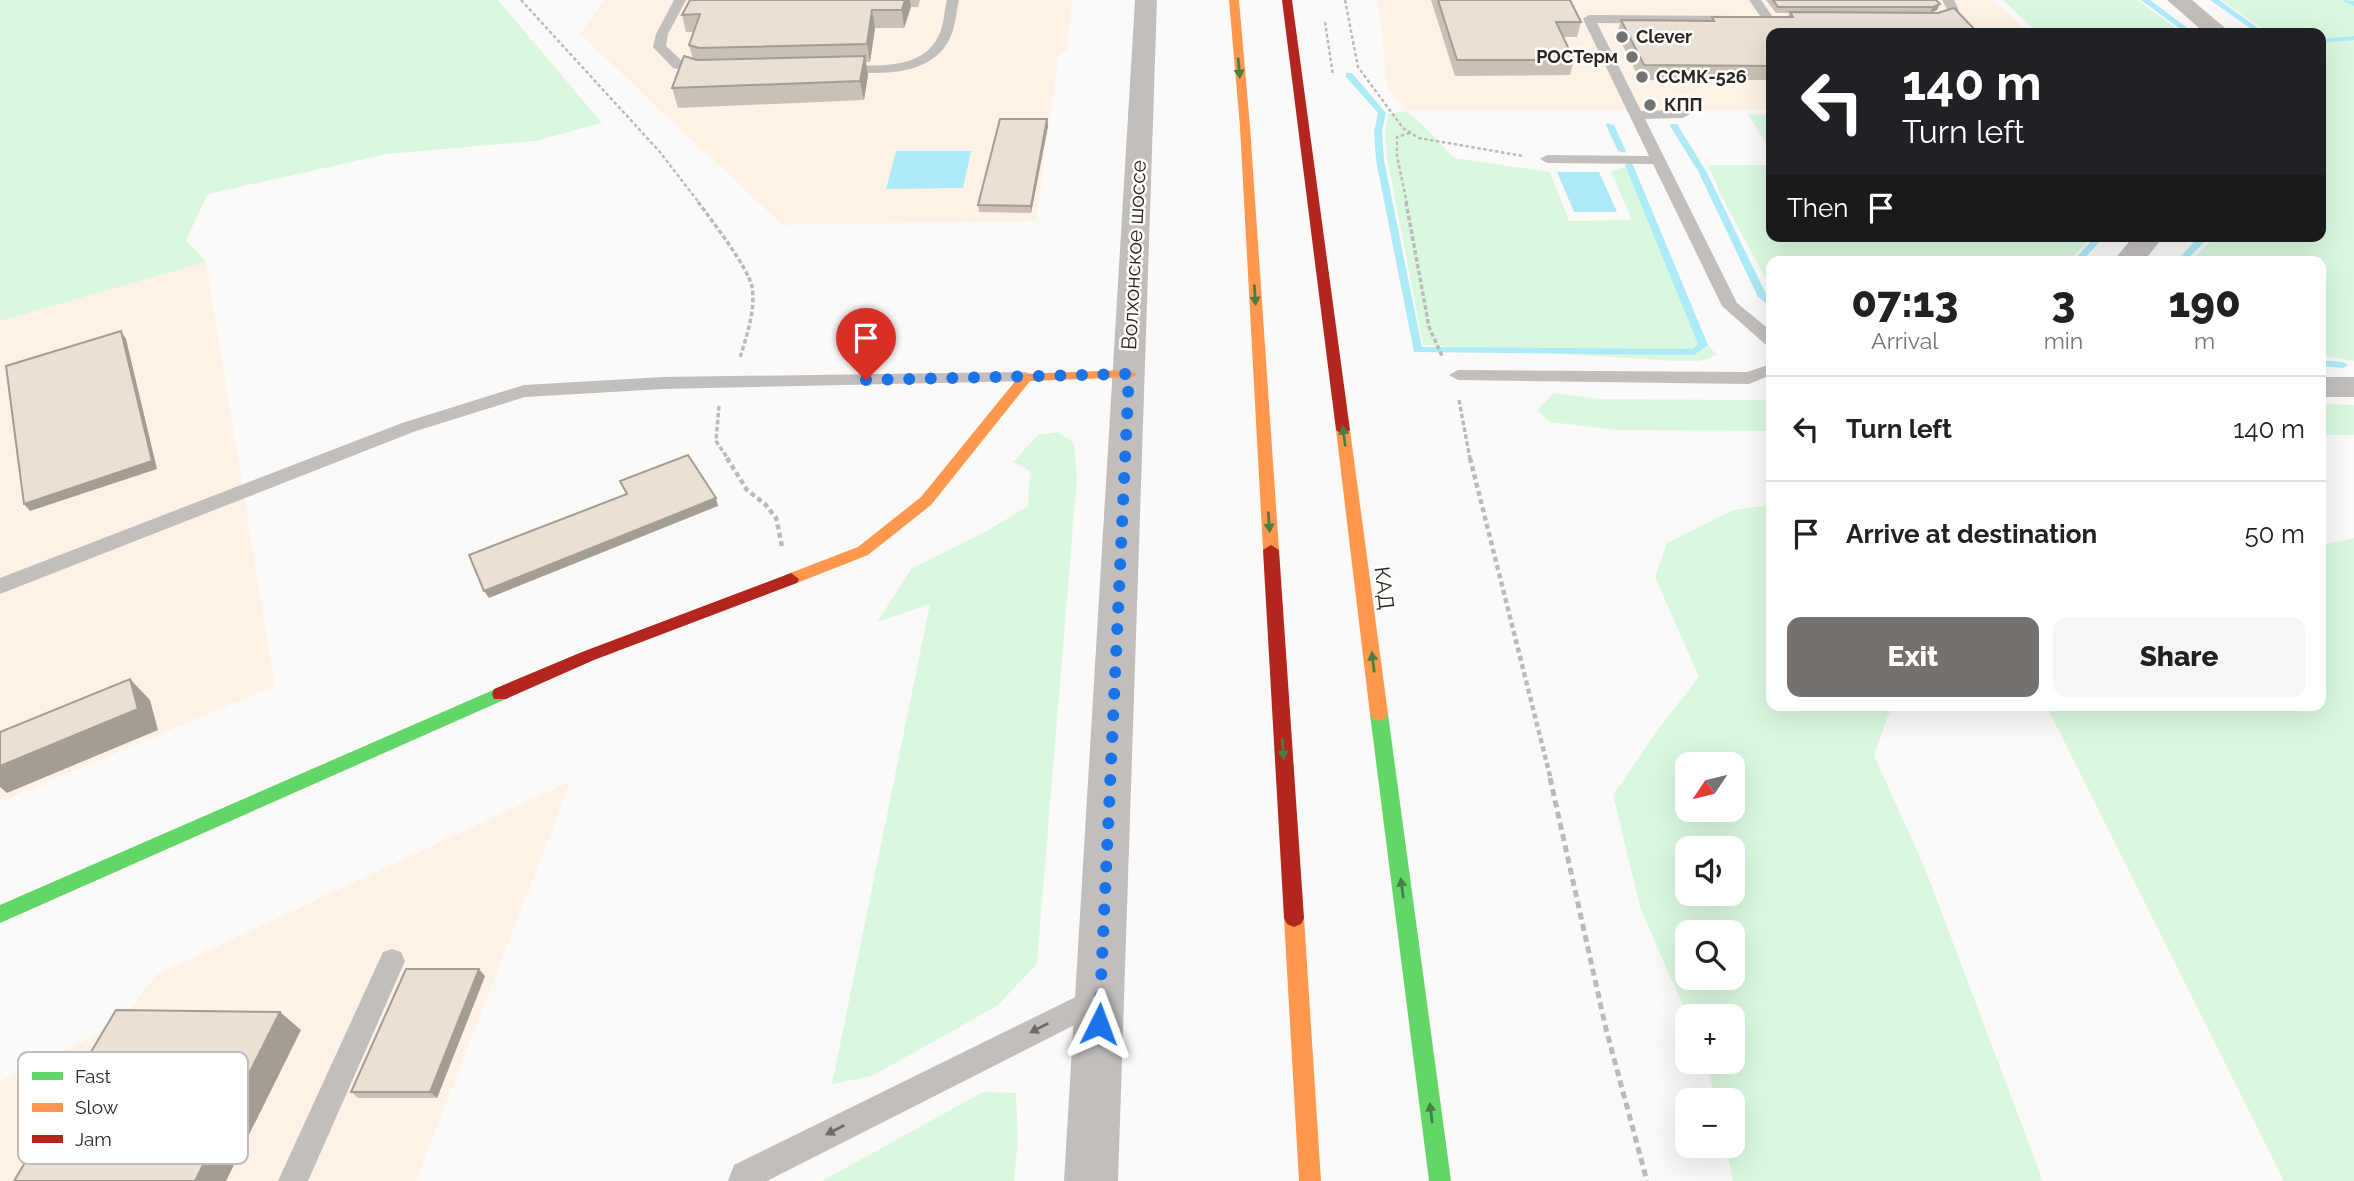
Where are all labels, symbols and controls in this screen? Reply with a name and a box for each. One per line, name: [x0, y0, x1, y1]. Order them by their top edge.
place label: Clever: [1636, 26, 1692, 47]
marker: Clever: [1614, 29, 1630, 45]
place label: РОСТерм: [1536, 46, 1618, 67]
marker: РОСТерм: [1624, 49, 1640, 65]
text: 140 m: [1902, 54, 2042, 111]
icon: left: [1787, 56, 1878, 147]
one-way arrow: [1234, 57, 1245, 79]
place label: ССМК-526: [1656, 66, 1747, 87]
marker: ССМК-526: [1634, 69, 1650, 85]
place label: КПП: [1664, 94, 1703, 115]
marker: КПП: [1642, 97, 1658, 113]
text: Turn left: [1902, 113, 2024, 150]
street label: Волхонское шоссе: [1116, 159, 1151, 351]
icon: arrive: [1862, 189, 1900, 227]
text: Then: [1787, 193, 1848, 223]
text: 07:13: [1851, 278, 1958, 327]
text: 3: [2051, 278, 2075, 327]
text: 190: [2168, 278, 2241, 327]
one-way arrow: [1250, 284, 1261, 306]
pin: [836, 308, 896, 380]
icon: arrive: [847, 319, 885, 357]
text: Arrival: [1871, 327, 1939, 354]
text: min: [2044, 327, 2083, 354]
text: m: [2194, 327, 2215, 354]
icon: left: [1787, 410, 1825, 448]
text: Turn left: [1846, 414, 1952, 444]
text: 140 m: [2233, 414, 2305, 444]
one-way arrow: [1338, 425, 1349, 447]
one-way arrow: [1264, 511, 1275, 533]
icon: arrive: [1787, 515, 1825, 553]
text: Arrive at destination: [1846, 519, 2097, 549]
text: 50 m: [2244, 519, 2305, 549]
street label: КАД: [1369, 565, 1400, 611]
button: Exit: [1787, 617, 2039, 697]
button: Share: [2053, 617, 2305, 697]
one-way arrow: [1367, 651, 1378, 673]
one-way arrow: [1278, 738, 1289, 760]
north arrow: [1675, 752, 1745, 822]
map controls: [1675, 752, 1745, 1158]
button: sound: [1675, 836, 1745, 906]
one-way arrow: [1396, 877, 1407, 899]
button: search: [1675, 920, 1745, 990]
position arrow: [1062, 987, 1136, 1061]
button: +: [1675, 1004, 1745, 1074]
one-way arrow: [1029, 1023, 1049, 1034]
legend: [18, 1052, 248, 1164]
text: Fast: [75, 1065, 111, 1087]
button: −: [1675, 1088, 1745, 1158]
text: Slow: [75, 1096, 119, 1118]
one-way arrow: [1426, 1102, 1437, 1124]
one-way arrow: [825, 1124, 845, 1136]
text: Jam: [75, 1128, 112, 1150]

